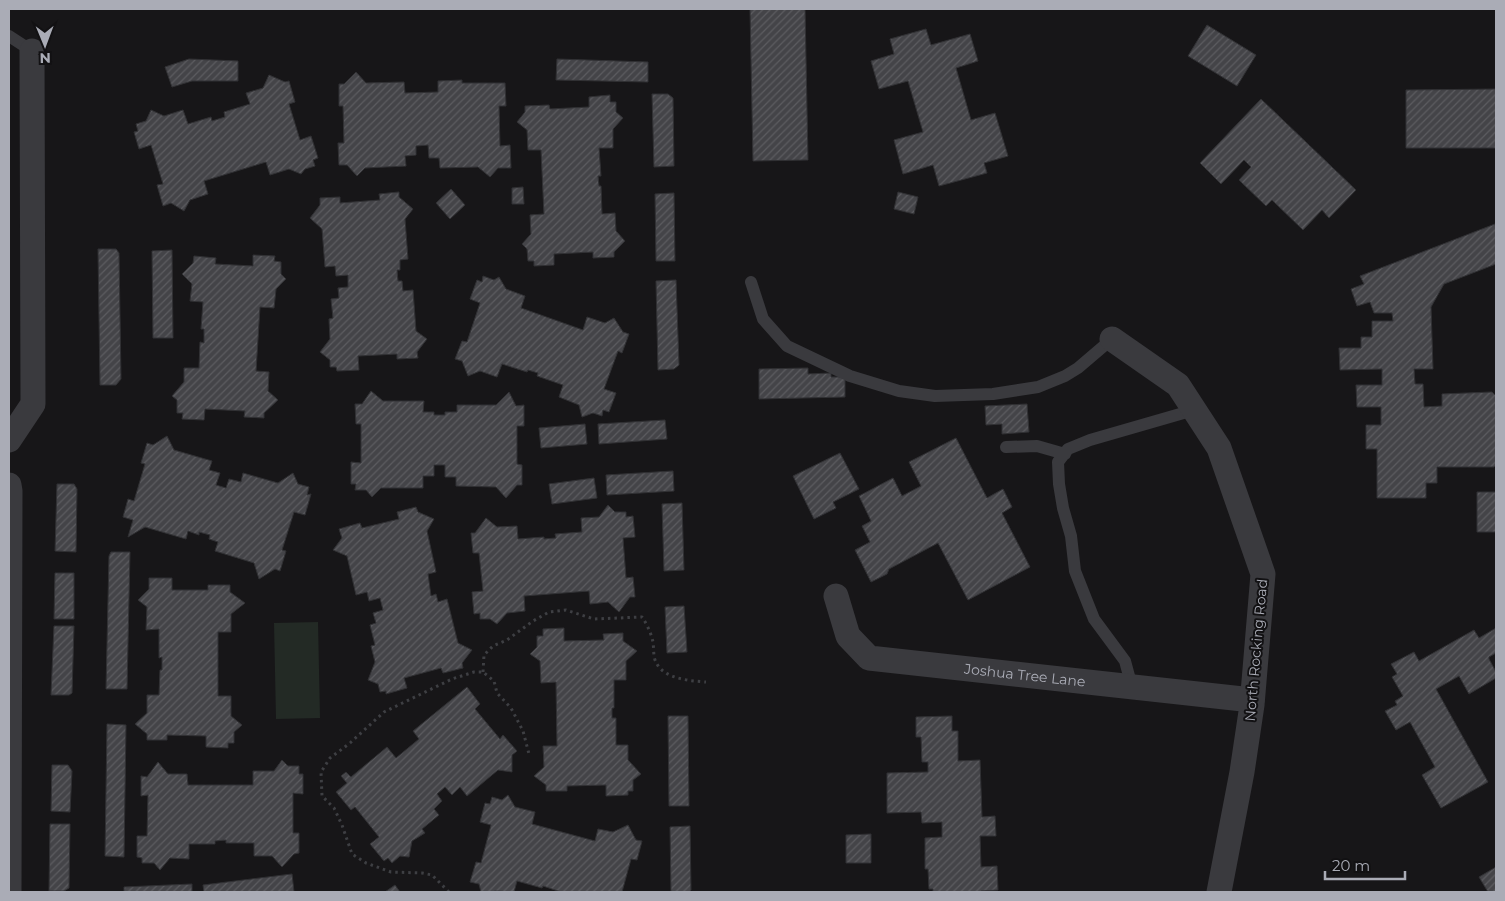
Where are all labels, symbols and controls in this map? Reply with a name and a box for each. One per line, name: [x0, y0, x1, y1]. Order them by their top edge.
north arrow: [20, 20, 70, 70]
text: N: [39, 49, 51, 67]
street label: North Rocking Road: [1241, 578, 1271, 722]
street label: Joshua Tree Lane: [962, 659, 1086, 691]
scale bar: [1325, 848, 1405, 880]
text: 20 m: [1332, 856, 1370, 875]

